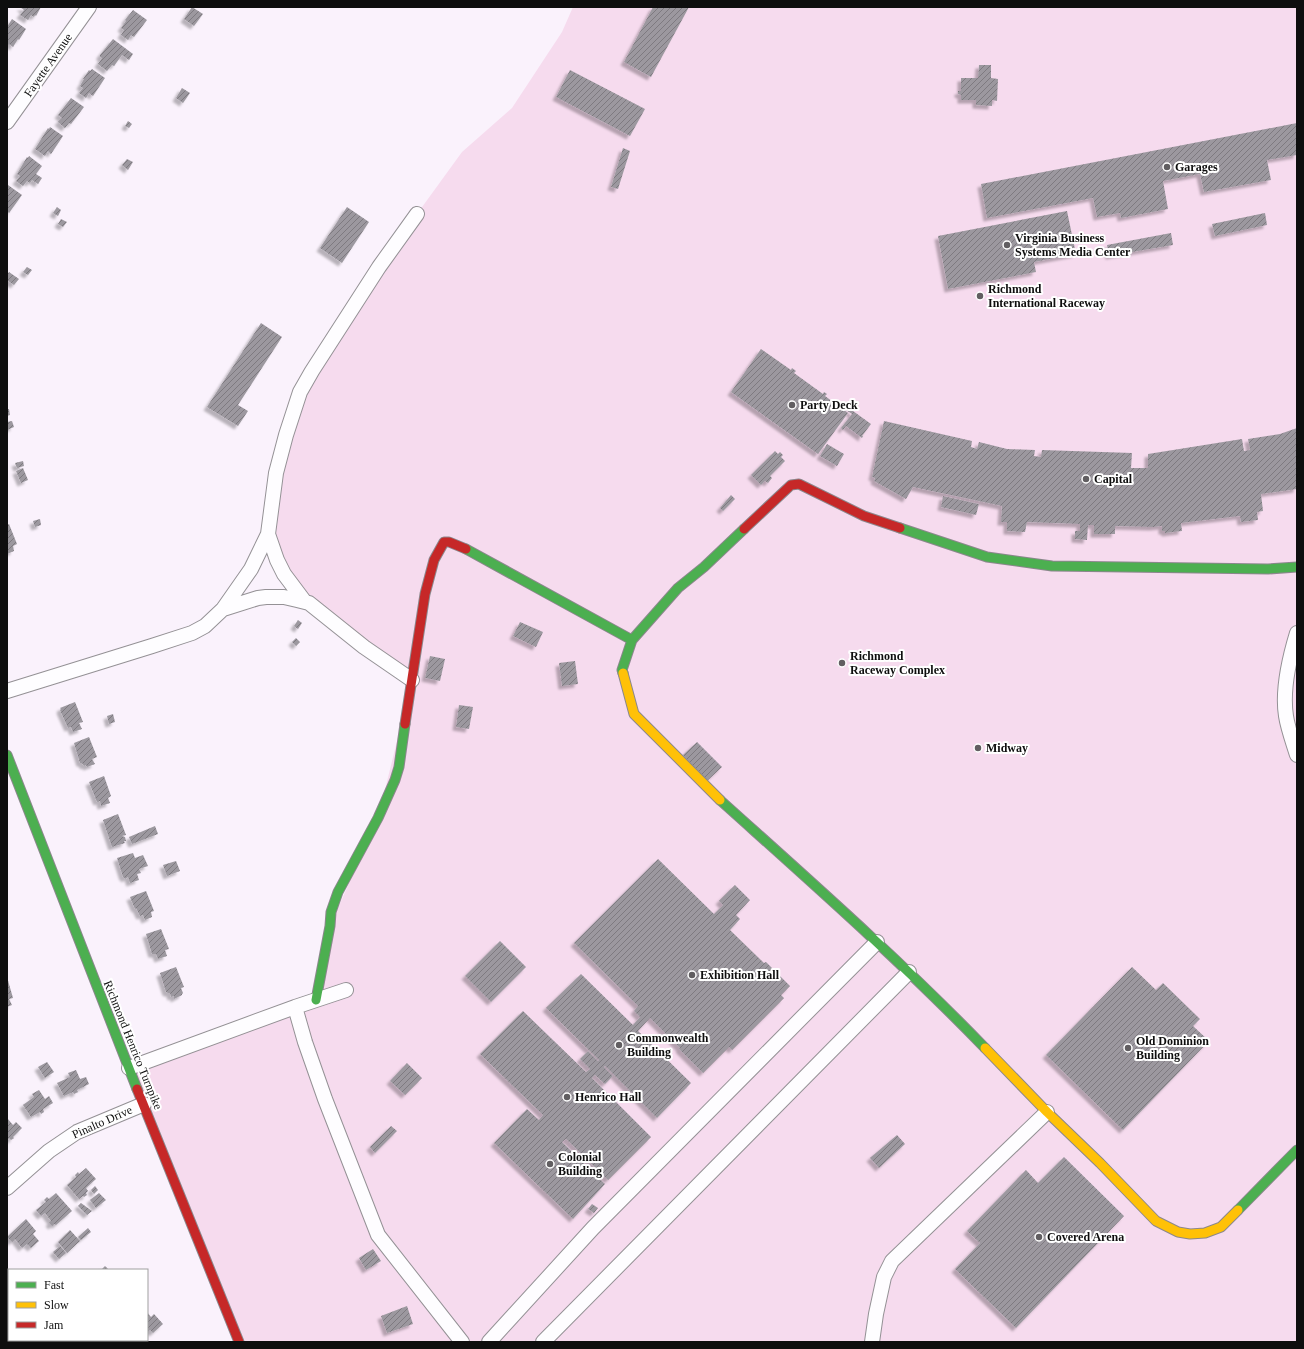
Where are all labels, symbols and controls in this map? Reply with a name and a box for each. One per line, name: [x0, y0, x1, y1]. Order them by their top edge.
street label: Fayette Avenue: [21, 31, 75, 99]
place label: Garages: [1175, 160, 1218, 174]
marker: Garages: [1162, 162, 1172, 172]
place label: Virginia Business Systems Media Center: [1015, 231, 1131, 259]
marker: Virginia Business Systems Media Center: [1002, 240, 1012, 250]
place label: Richmond International Raceway: [988, 282, 1105, 310]
marker: Richmond International Raceway: [975, 291, 985, 301]
place label: Party Deck: [800, 398, 858, 412]
marker: Party Deck: [787, 400, 797, 410]
place label: Capital: [1094, 472, 1133, 486]
marker: Capital: [1081, 474, 1091, 484]
place label: Richmond Raceway Complex: [850, 649, 945, 677]
marker: Richmond Raceway Complex: [837, 658, 847, 668]
place label: Midway: [986, 741, 1028, 755]
marker: Midway: [973, 743, 983, 753]
place label: Exhibition Hall: [700, 968, 780, 982]
marker: Exhibition Hall: [687, 970, 697, 980]
street label: Richmond Henrico Turnpike: [101, 978, 165, 1112]
place label: Commonwealth Building: [627, 1031, 709, 1059]
place label: Old Dominion Building: [1136, 1034, 1209, 1062]
marker: Commonwealth Building: [614, 1040, 624, 1050]
marker: Old Dominion Building: [1123, 1043, 1133, 1053]
place label: Henrico Hall: [575, 1090, 642, 1104]
marker: Henrico Hall: [562, 1092, 572, 1102]
street label: Pinalto Drive: [70, 1103, 134, 1141]
place label: Colonial Building: [558, 1150, 602, 1178]
marker: Colonial Building: [545, 1159, 555, 1169]
place label: Covered Arena: [1047, 1230, 1124, 1244]
marker: Covered Arena: [1034, 1232, 1044, 1242]
legend: [8, 1269, 148, 1341]
text: Fast: [44, 1278, 65, 1292]
text: Slow: [44, 1298, 69, 1312]
text: Jam: [44, 1318, 64, 1332]

